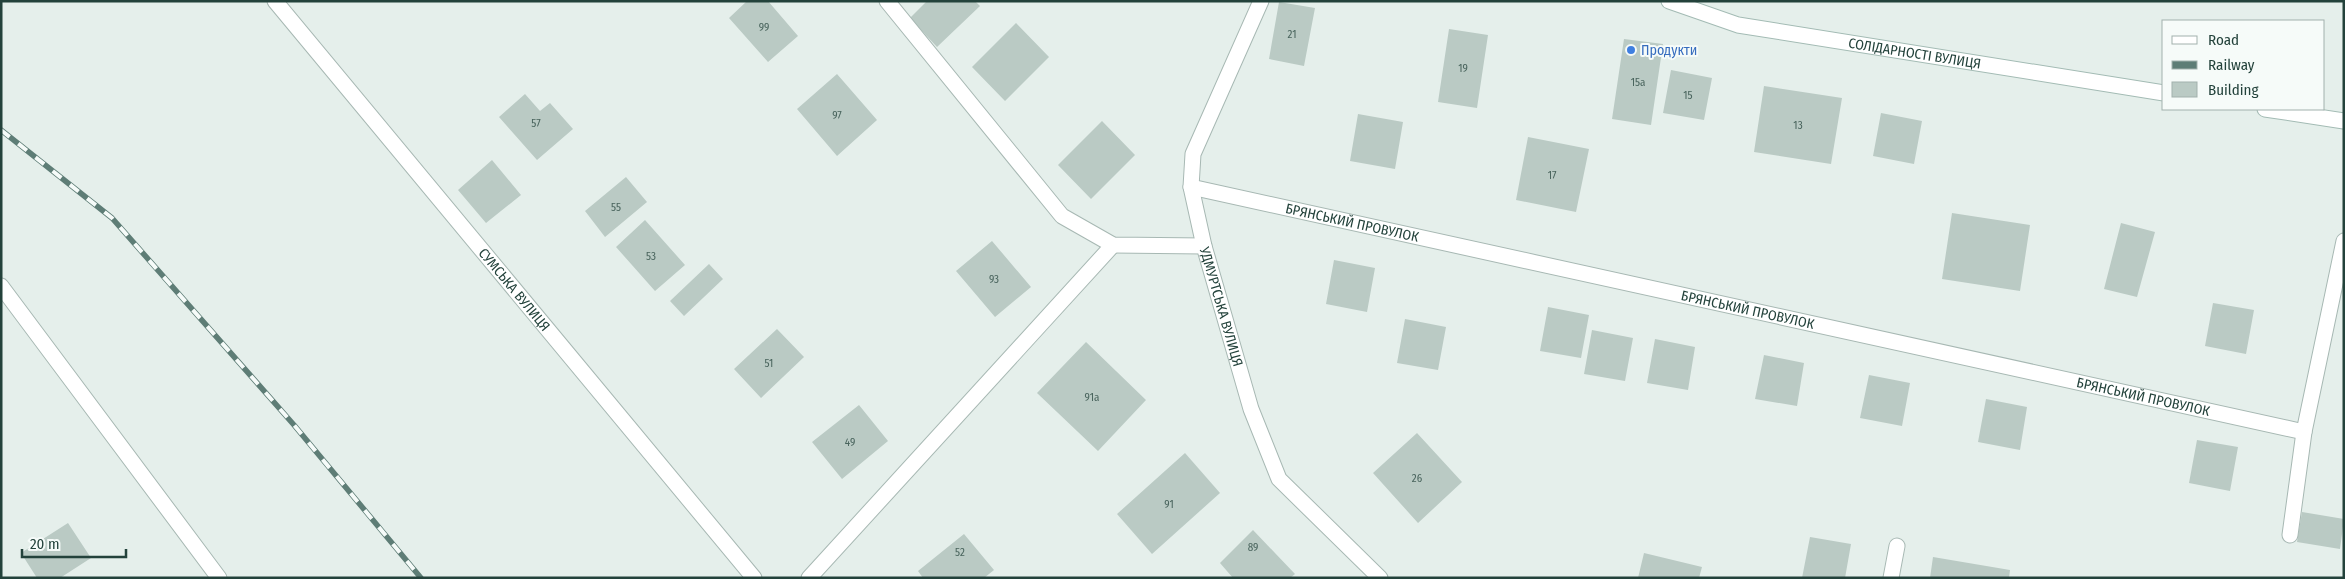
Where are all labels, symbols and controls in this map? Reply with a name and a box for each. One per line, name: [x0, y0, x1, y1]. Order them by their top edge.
legend: [2162, 20, 2325, 110]
house number: 99: [759, 21, 769, 34]
house number: 21: [1288, 28, 1296, 41]
text: Road: [2208, 31, 2239, 49]
street label: СОЛІДАРНОСТІ ВУЛИЦЯ: [1847, 34, 1982, 72]
place label: Продукти: [1641, 42, 1697, 59]
marker: Продукти: [1625, 44, 1637, 56]
text: Railway: [2208, 56, 2255, 74]
house number: 19: [1458, 62, 1468, 75]
house number: 15а: [1631, 76, 1645, 89]
text: Building: [2208, 81, 2259, 99]
house number: 15: [1683, 89, 1693, 102]
house number: 97: [832, 109, 842, 122]
house number: 57: [531, 117, 541, 130]
house number: 13: [1793, 119, 1803, 132]
house number: 17: [1548, 169, 1557, 182]
street label: БРЯНСЬКИЙ ПРОВУЛОК: [1284, 200, 1421, 246]
house number: 55: [611, 201, 621, 214]
street label: УДМУРТСЬКА ВУЛИЦЯ: [1196, 244, 1247, 368]
street label: СУМСЬКА ВУЛИЦЯ: [475, 245, 554, 335]
house number: 53: [646, 250, 656, 263]
house number: 93: [989, 273, 999, 286]
street label: БРЯНСЬКИЙ ПРОВУЛОК: [1679, 287, 1816, 333]
house number: 51: [765, 357, 773, 370]
street label: БРЯНСЬКИЙ ПРОВУЛОК: [2075, 374, 2212, 420]
house number: 91а: [1085, 391, 1099, 404]
house number: 49: [845, 436, 855, 449]
house number: 26: [1412, 472, 1423, 485]
house number: 91: [1164, 498, 1174, 511]
scale bar: [22, 526, 126, 558]
text: 20 m: [30, 535, 60, 553]
house number: 89: [1248, 541, 1258, 554]
house number: 52: [955, 546, 965, 559]

